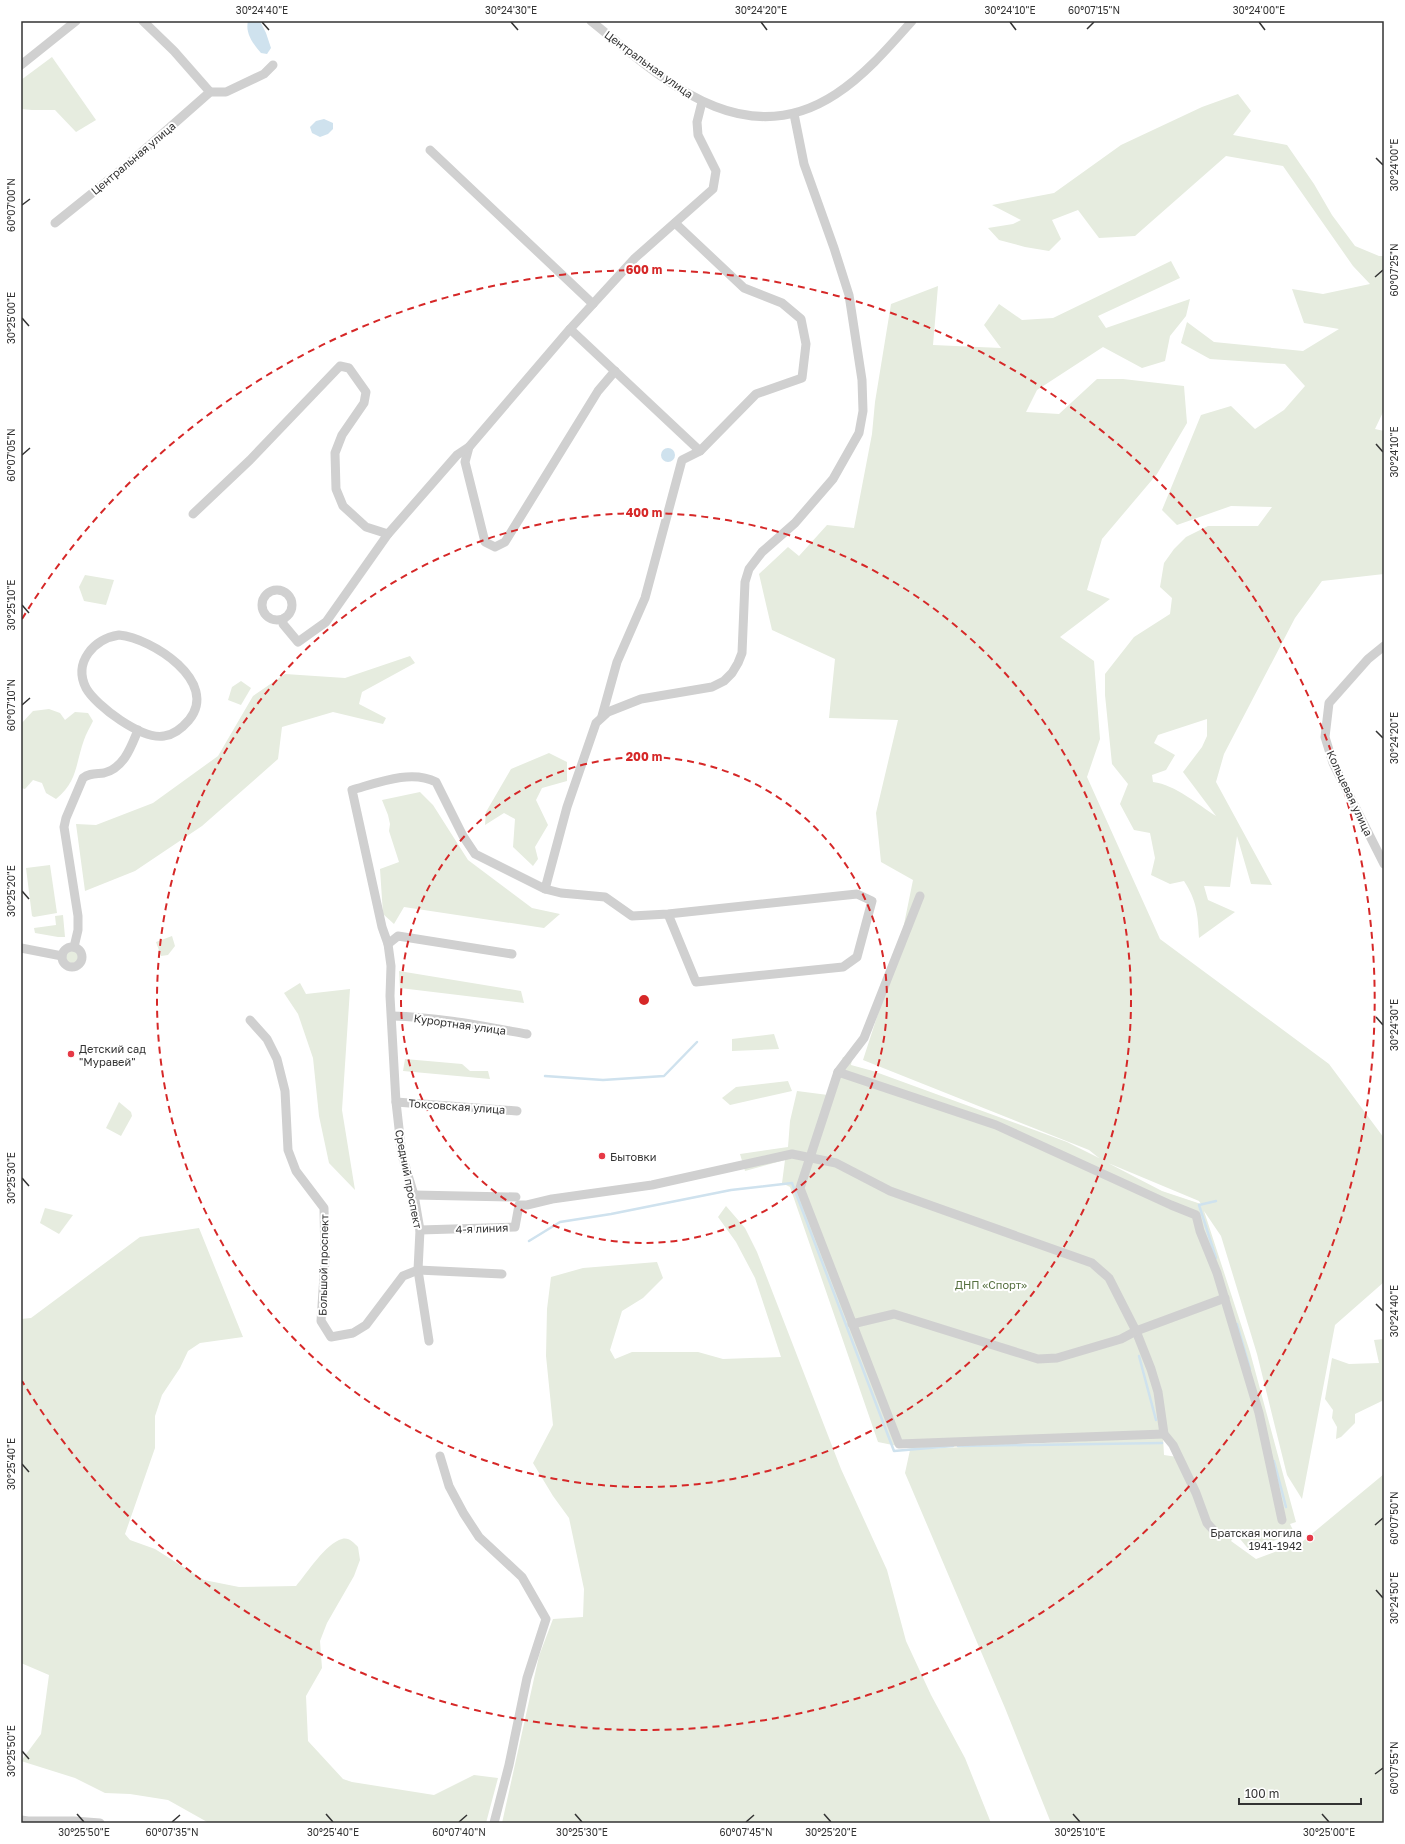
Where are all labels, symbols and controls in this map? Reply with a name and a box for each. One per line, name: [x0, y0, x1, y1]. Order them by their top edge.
text: 30°24'40"E: [236, 4, 288, 16]
text: 30°24'30"E: [485, 4, 537, 16]
text: 30°24'20"E: [735, 4, 787, 16]
text: 30°24'10"E: [984, 4, 1036, 16]
text: 60°07'15"N: [1068, 4, 1120, 16]
text: 30°24'00"E: [1233, 4, 1285, 16]
street label: Центральная улица: [602, 28, 696, 100]
street label: Центральная улица: [88, 119, 178, 197]
text: 30°24'00"E: [1388, 139, 1400, 191]
text: 60°07'00"N: [5, 178, 17, 232]
text: 60°07'25"N: [1388, 244, 1400, 296]
text: 600 m: [626, 262, 662, 277]
text: 30°25'00"E: [5, 292, 17, 344]
text: 30°24'10"E: [1388, 426, 1400, 478]
text: 60°07'05"N: [5, 428, 17, 482]
text: 400 m: [626, 505, 662, 520]
text: 30°25'10"E: [5, 580, 17, 630]
text: 60°07'10"N: [5, 679, 17, 731]
text: 30°24'20"E: [1388, 712, 1400, 764]
street label: Кольцевая улица: [1324, 748, 1376, 838]
text: 200 m: [626, 749, 662, 764]
text: 30°25'20"E: [5, 865, 17, 917]
centre of rings: [637, 993, 651, 1007]
text: 30°24'30"E: [1388, 999, 1400, 1051]
street label: Курортная улица: [413, 1011, 507, 1037]
place label: Детский сад "Муравей": [79, 1042, 146, 1068]
marker: Детский сад "Муравей": [66, 1049, 76, 1059]
street label: Токсовская улица: [408, 1096, 506, 1116]
street label: Средний проспект: [393, 1128, 425, 1230]
place label: Бытовки: [610, 1150, 656, 1163]
marker: Бытовки: [597, 1151, 607, 1161]
text: 30°25'30"E: [5, 1152, 17, 1204]
street label: Большой проспект: [316, 1213, 330, 1316]
street label: 4-я линия: [455, 1221, 509, 1235]
park label: ДНП «Спорт»: [955, 1278, 1027, 1291]
text: 30°24'40"E: [1388, 1285, 1400, 1337]
text: 30°25'40"E: [5, 1438, 17, 1490]
text: 60°07'50"N: [1388, 1491, 1400, 1545]
place label: Братская могила 1941-1942: [1210, 1526, 1302, 1552]
marker: Братская могила 1941-1942: [1305, 1533, 1315, 1543]
text: 30°24'50"E: [1388, 1572, 1400, 1624]
text: 30°25'50"E: [5, 1725, 17, 1777]
text: 60°07'55"N: [1388, 1742, 1400, 1794]
scale bar: [1239, 1780, 1361, 1806]
text: 100 m: [1245, 1786, 1279, 1801]
text: 30°25'50"E: [58, 1826, 110, 1838]
text: 60°07'35"N: [146, 1826, 199, 1838]
text: 30°25'40"E: [307, 1826, 359, 1838]
text: 60°07'40"N: [432, 1826, 486, 1838]
text: 30°25'30"E: [556, 1826, 608, 1838]
text: 60°07'45"N: [719, 1826, 773, 1838]
text: 30°25'20"E: [805, 1826, 857, 1838]
text: 30°25'10"E: [1055, 1826, 1105, 1838]
text: 30°25'00"E: [1303, 1826, 1355, 1838]

